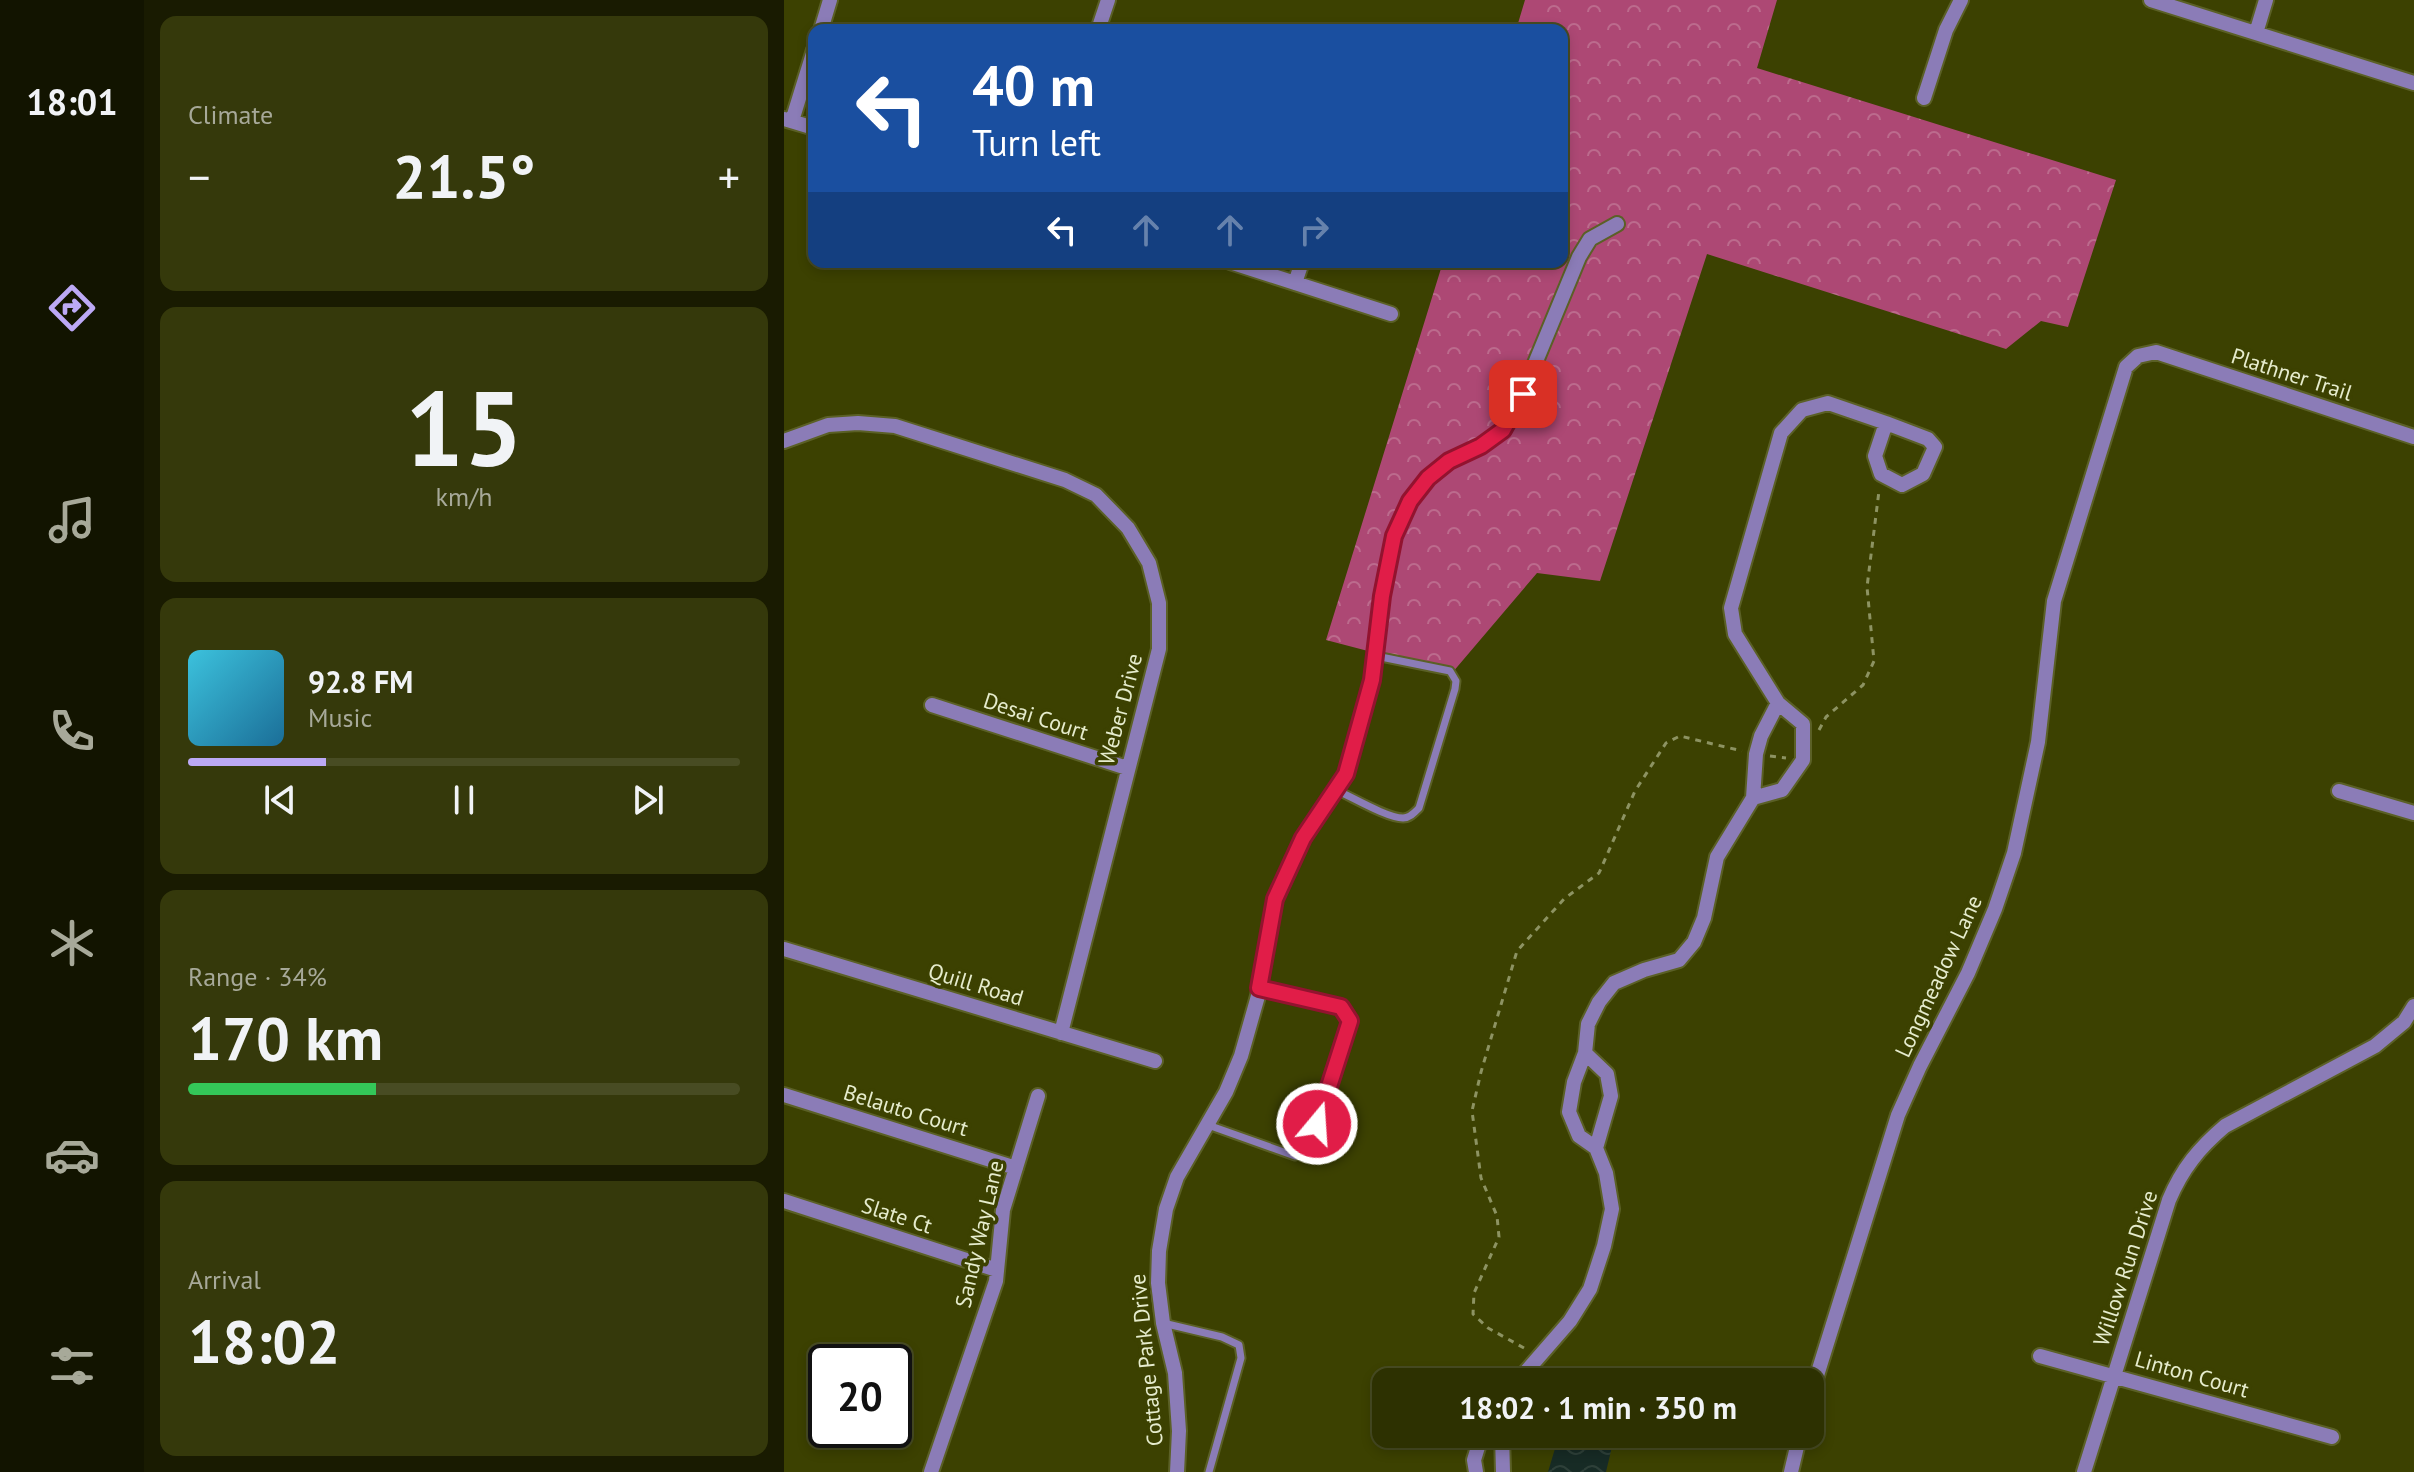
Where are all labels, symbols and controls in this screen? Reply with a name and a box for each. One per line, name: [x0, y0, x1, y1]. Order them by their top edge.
text: 40 m: [972, 49, 1095, 121]
icon: left: [840, 56, 944, 160]
text: 18:01: [26, 78, 118, 125]
text: Climate: [188, 98, 273, 131]
text: Turn left: [972, 119, 1101, 166]
text: 21.5°: [392, 137, 536, 215]
text: −: [188, 148, 210, 205]
text: +: [718, 148, 740, 205]
icon: left: [1040, 208, 1084, 252]
icon: ahead: [1124, 208, 1168, 252]
icon: ahead: [1208, 208, 1252, 252]
icon: right: [1292, 208, 1336, 252]
icon: directions: [44, 280, 100, 336]
street label: Plathner Trail: [2228, 341, 2357, 407]
text: 15: [405, 360, 523, 495]
pin: [1489, 360, 1557, 428]
icon: arrive: [1501, 372, 1545, 416]
text: km/h: [436, 480, 493, 513]
icon: music: [44, 492, 100, 548]
street label: Weber Drive: [1092, 650, 1148, 768]
text: 92.8 FM: [308, 662, 413, 701]
street label: Desai Court: [980, 686, 1092, 746]
text: Music: [308, 701, 372, 734]
icon: phone: [44, 703, 100, 759]
icon: previous: [258, 778, 302, 822]
icon: pause: [442, 778, 486, 822]
icon: next: [626, 778, 670, 822]
street label: Longmeadow Lane: [1888, 890, 1988, 1062]
icon: climate: [44, 915, 100, 971]
street label: Quill Road: [925, 956, 1027, 1012]
text: Range · 34%: [188, 960, 327, 993]
text: 170 km: [188, 999, 383, 1077]
street label: Belauto Court: [840, 1078, 972, 1142]
position arrow: [1275, 1082, 1359, 1166]
icon: car: [44, 1127, 100, 1183]
street label: Sandy Way Lane: [948, 1158, 1010, 1310]
street label: Willow Run Drive: [2087, 1187, 2163, 1349]
street label: Slate Ct: [858, 1190, 936, 1240]
text: Arrival: [188, 1263, 261, 1296]
street label: Cottage Park Drive: [1123, 1272, 1169, 1448]
text: 18:02: [188, 1302, 340, 1380]
icon: filters: [44, 1338, 100, 1394]
speed limit sign: 20: [808, 1344, 912, 1448]
street label: Linton Court: [2132, 1344, 2253, 1404]
text: 18:02 · 1 min · 350 m: [1459, 1388, 1737, 1427]

